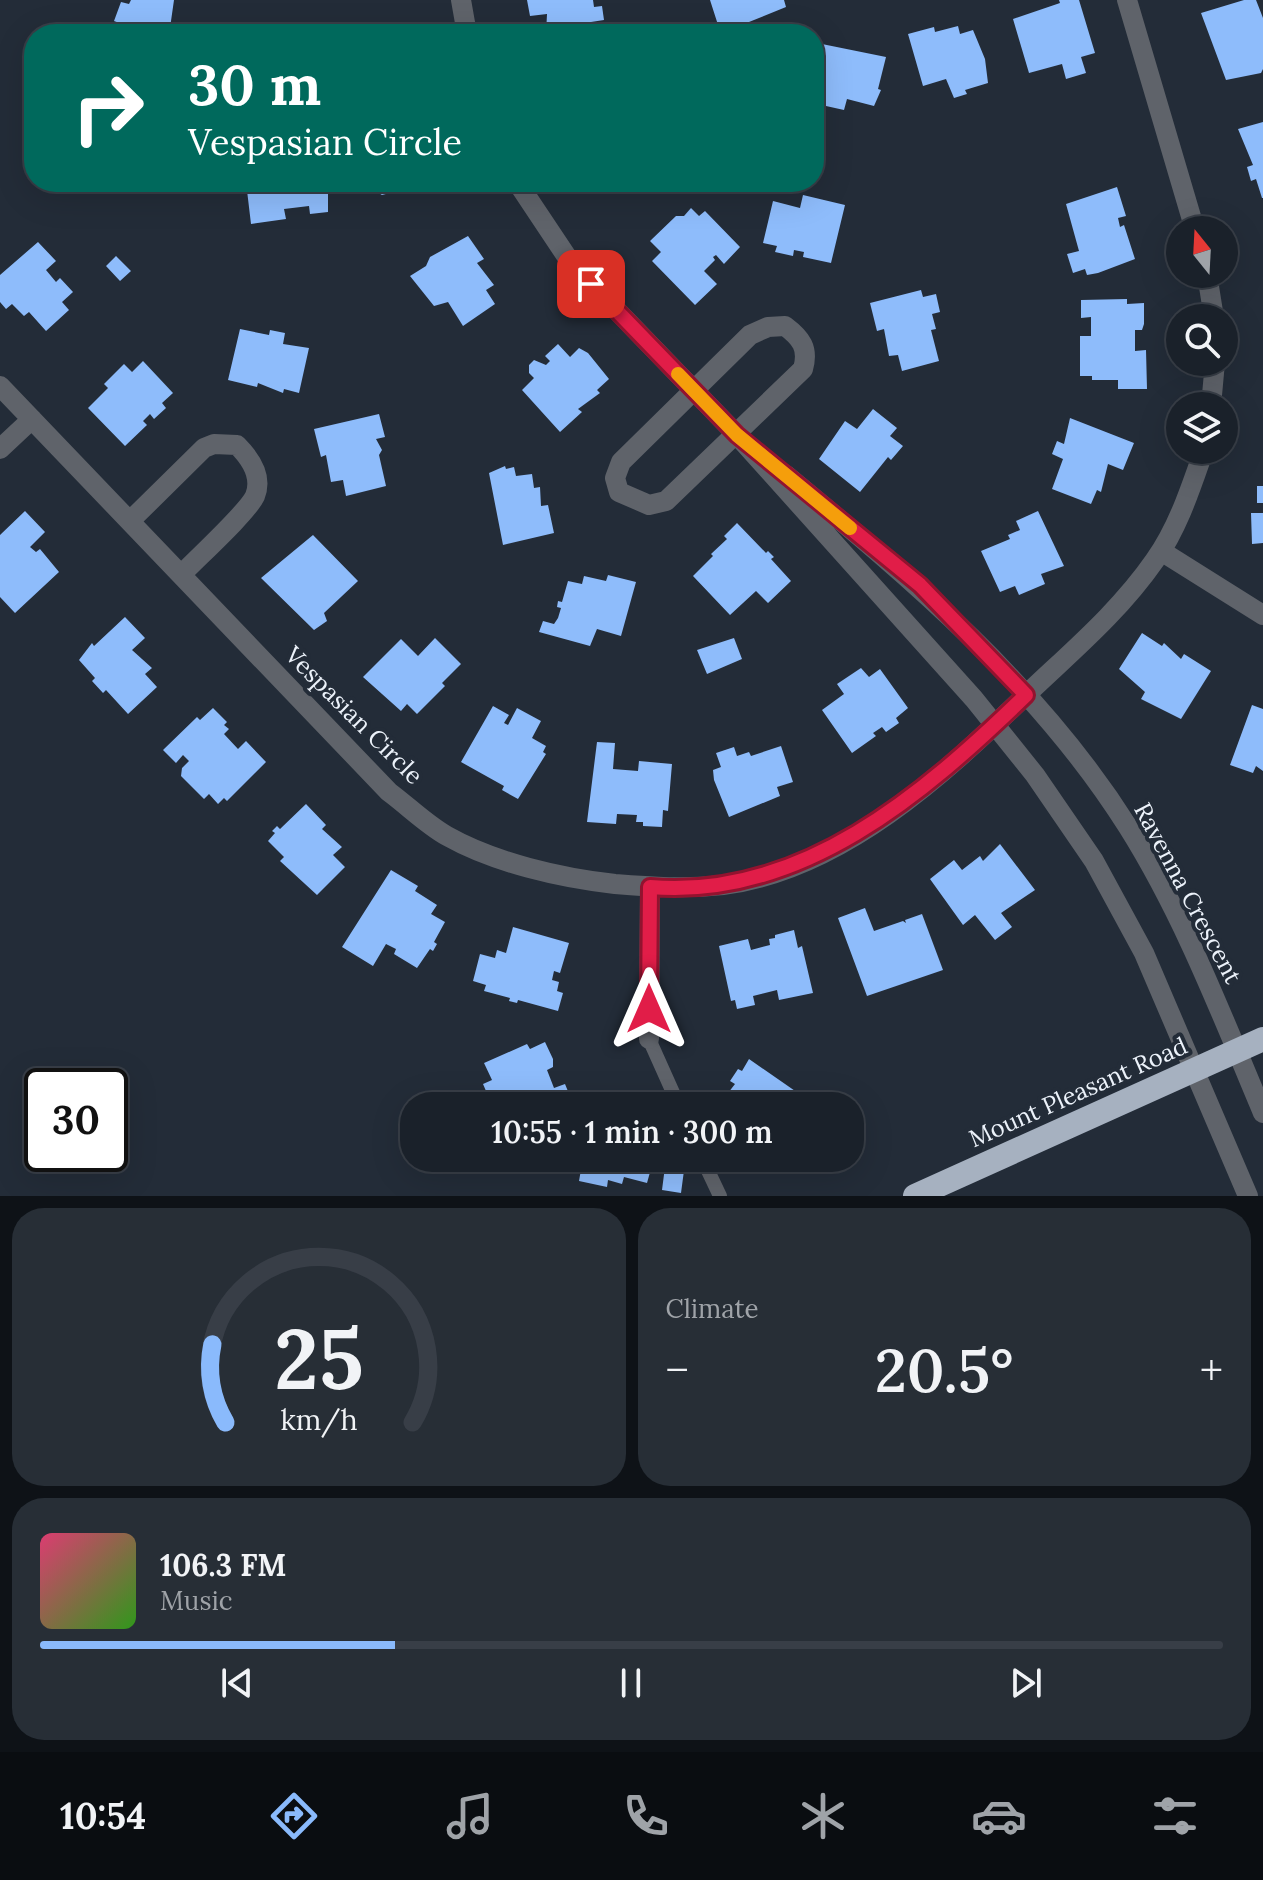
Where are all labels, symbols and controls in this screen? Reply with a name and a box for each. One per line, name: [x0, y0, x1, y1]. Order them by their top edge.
text: 30 m: [188, 49, 321, 120]
icon: right: [56, 56, 160, 160]
text: Vespasian Circle: [188, 119, 462, 165]
north arrow: [1166, 216, 1238, 288]
map controls: [1166, 216, 1238, 464]
pin: [557, 250, 625, 318]
icon: arrive: [569, 262, 613, 306]
button: search: [1166, 304, 1238, 376]
button: layers: [1166, 392, 1238, 464]
street label: Vespasian Circle: [278, 639, 430, 791]
street label: Ravenna Crescent: [1127, 797, 1249, 989]
position arrow: [607, 967, 691, 1051]
street label: Mount Pleasant Road: [964, 1030, 1192, 1154]
speed limit sign: 30: [24, 1068, 128, 1172]
text: 10:55 · 1 min · 300 m: [491, 1113, 773, 1151]
text: Climate: [666, 1292, 759, 1325]
text: 25: [274, 1305, 363, 1412]
text: 20.5°: [875, 1332, 1014, 1408]
text: −: [666, 1342, 689, 1398]
text: +: [1200, 1342, 1223, 1398]
text: km/h: [280, 1401, 357, 1438]
text: 106.3 FM: [160, 1546, 286, 1584]
text: Music: [160, 1584, 233, 1617]
icon: previous: [215, 1661, 259, 1705]
icon: pause: [609, 1661, 653, 1705]
icon: next: [1004, 1661, 1048, 1705]
icon: directions: [266, 1788, 322, 1844]
icon: music: [442, 1788, 498, 1844]
icon: phone: [618, 1788, 674, 1844]
icon: climate: [795, 1788, 851, 1844]
icon: car: [971, 1788, 1027, 1844]
icon: filters: [1147, 1788, 1203, 1844]
text: 10:54: [60, 1793, 146, 1839]

